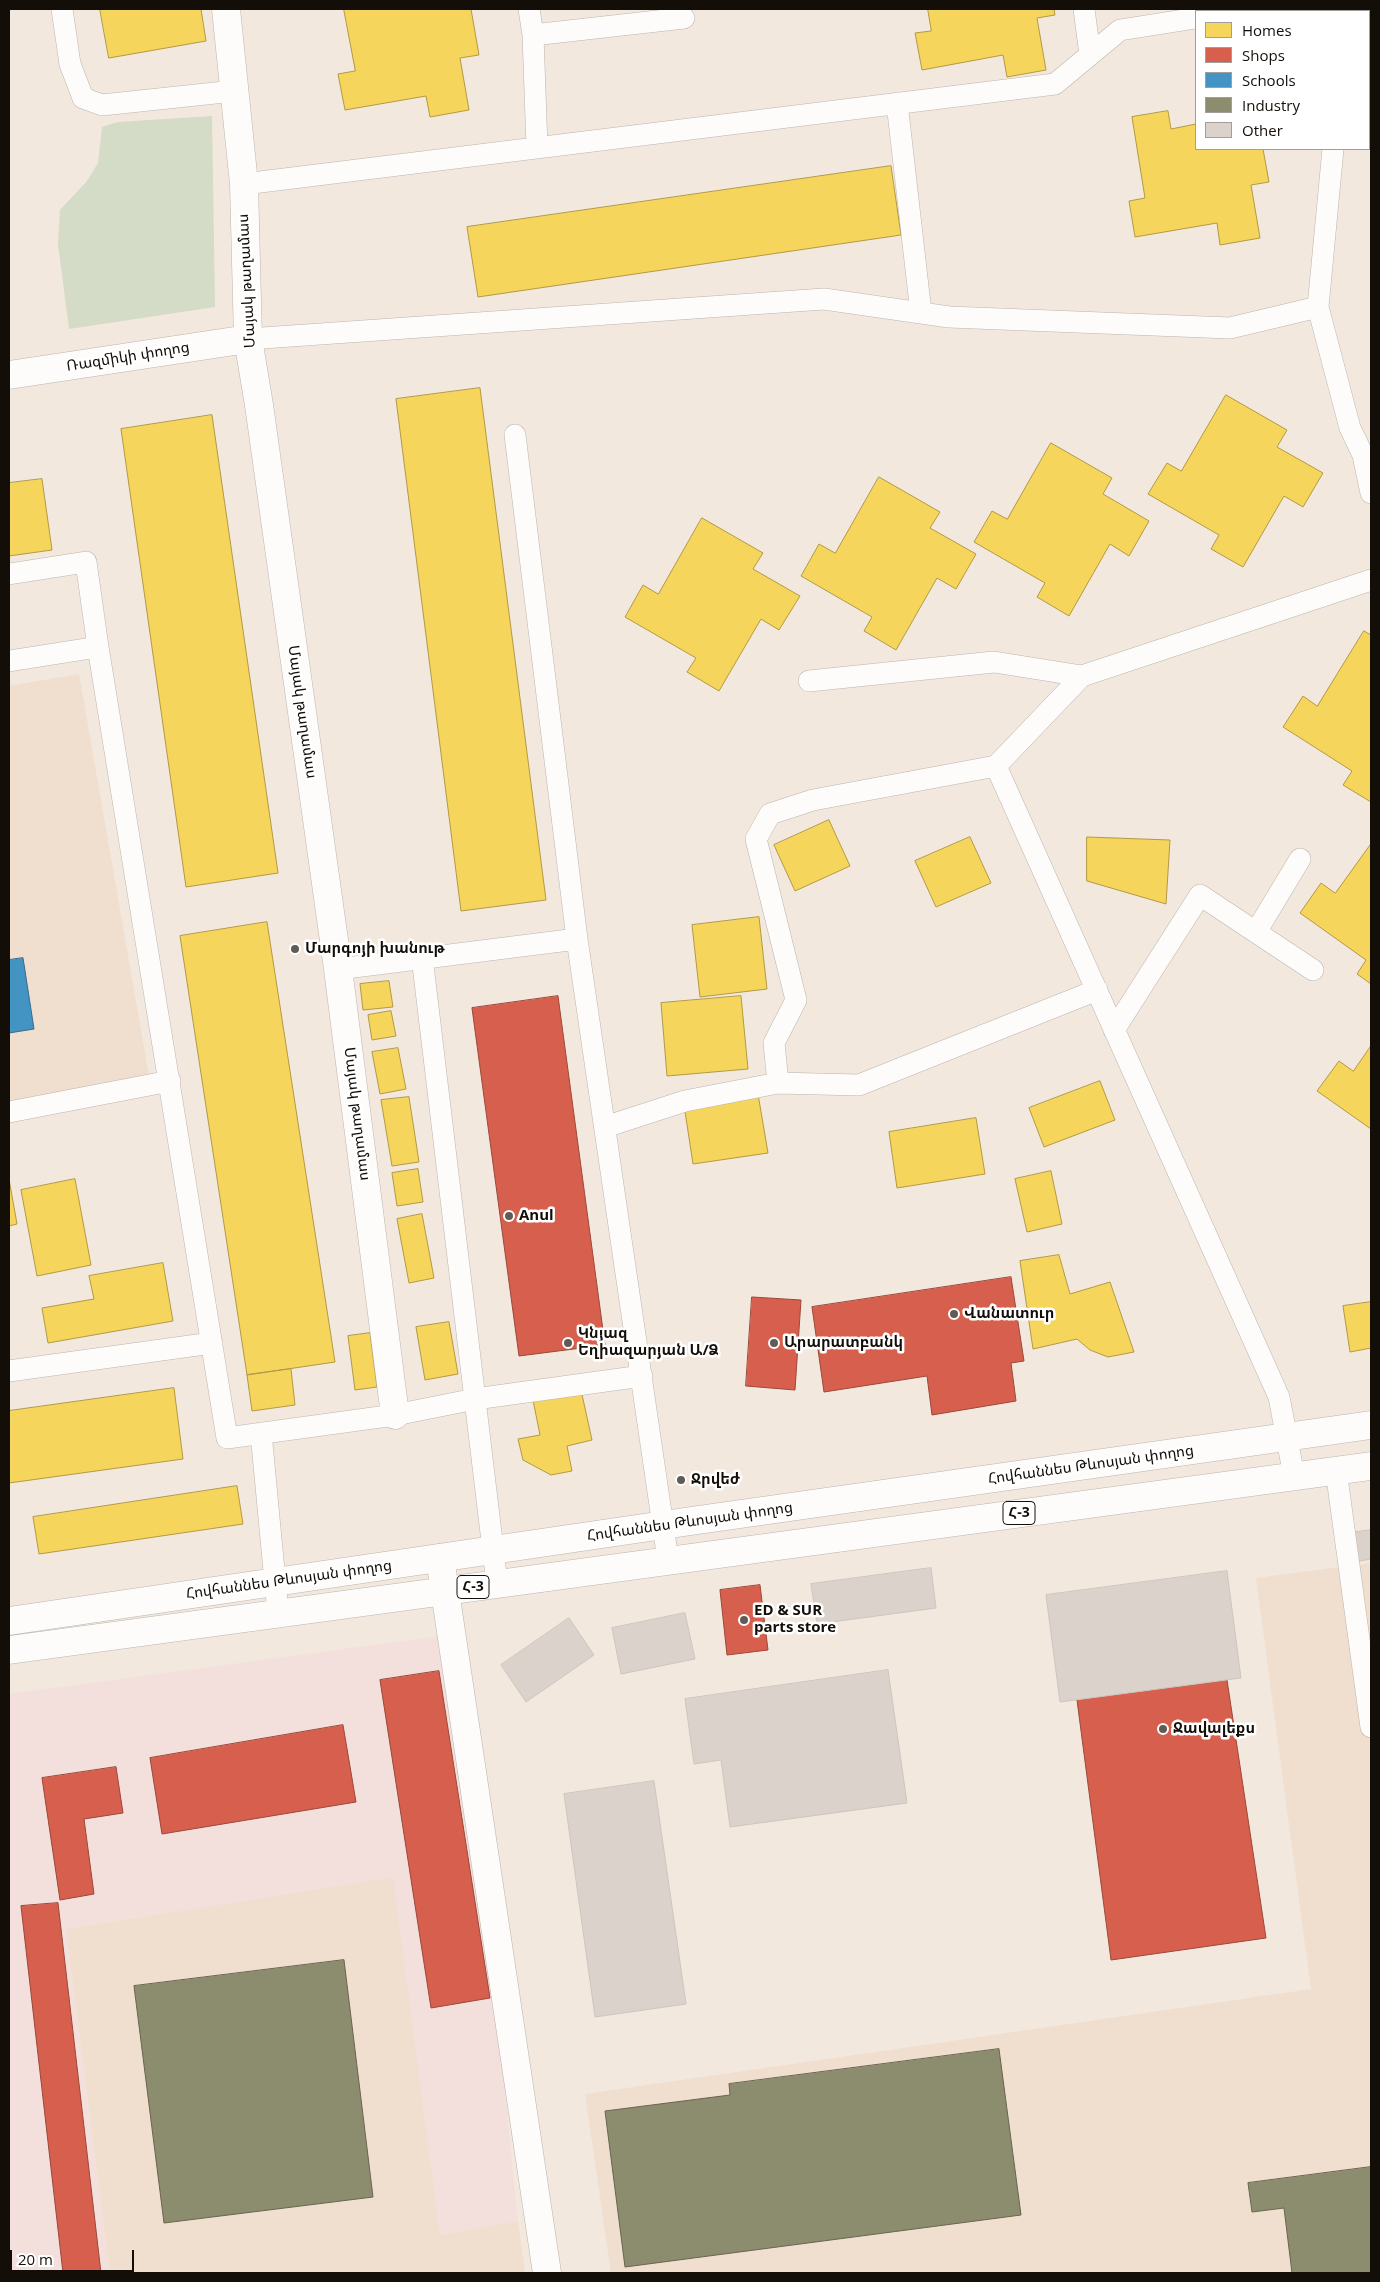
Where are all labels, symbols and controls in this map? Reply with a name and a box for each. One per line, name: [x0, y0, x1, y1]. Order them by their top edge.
legend: [1195, 10, 1370, 150]
text: Homes: [1242, 20, 1292, 40]
text: Shops: [1242, 45, 1285, 65]
text: Schools: [1242, 70, 1296, 90]
text: Industry: [1242, 95, 1300, 115]
text: Other: [1242, 120, 1283, 140]
street label: Մայակ թաղամաս: [234, 213, 260, 349]
street label: Ռազմիկի փողոց: [65, 338, 191, 376]
street label: Մայակ թաղամաս: [284, 644, 320, 780]
place label: Մարգոյի խանութ: [305, 940, 445, 958]
marker: Մարգոյի խանութ: [289, 943, 301, 955]
street label: Մայակ թաղամաս: [340, 1046, 374, 1182]
place label: Anul: [519, 1207, 554, 1225]
marker: Anul: [503, 1210, 515, 1222]
place label: Վանատուր: [964, 1305, 1054, 1323]
marker: Վանատուր: [948, 1308, 960, 1320]
place label: Կնյազ Եղիազարյան Ա/Ձ: [578, 1325, 719, 1360]
place label: Արարատբանկ: [784, 1334, 903, 1352]
marker: Կնյազ Եղիազարյան Ա/Ձ: [562, 1337, 574, 1349]
marker: Արարատբանկ: [768, 1337, 780, 1349]
street label: Հովհաննես Թևոսյան փողոց: [987, 1442, 1195, 1488]
place label: Ջրվեժ: [691, 1471, 740, 1489]
marker: Ջրվեժ: [675, 1474, 687, 1486]
street label: Հովհաննես Թևոսյան փողոց: [586, 1499, 794, 1545]
road number: Հ-3: [1003, 1502, 1035, 1525]
street label: Հովհաննես Թևոսյան փողոց: [185, 1557, 393, 1603]
road number: Հ-3: [457, 1575, 489, 1598]
place label: ED & SUR parts store: [754, 1602, 836, 1637]
marker: ED & SUR parts store: [738, 1614, 750, 1626]
place label: Ջավալեքս: [1173, 1720, 1255, 1738]
marker: Ջավալեքս: [1157, 1723, 1169, 1735]
scale bar: [12, 2240, 136, 2272]
text: 20 m: [18, 2249, 53, 2269]

